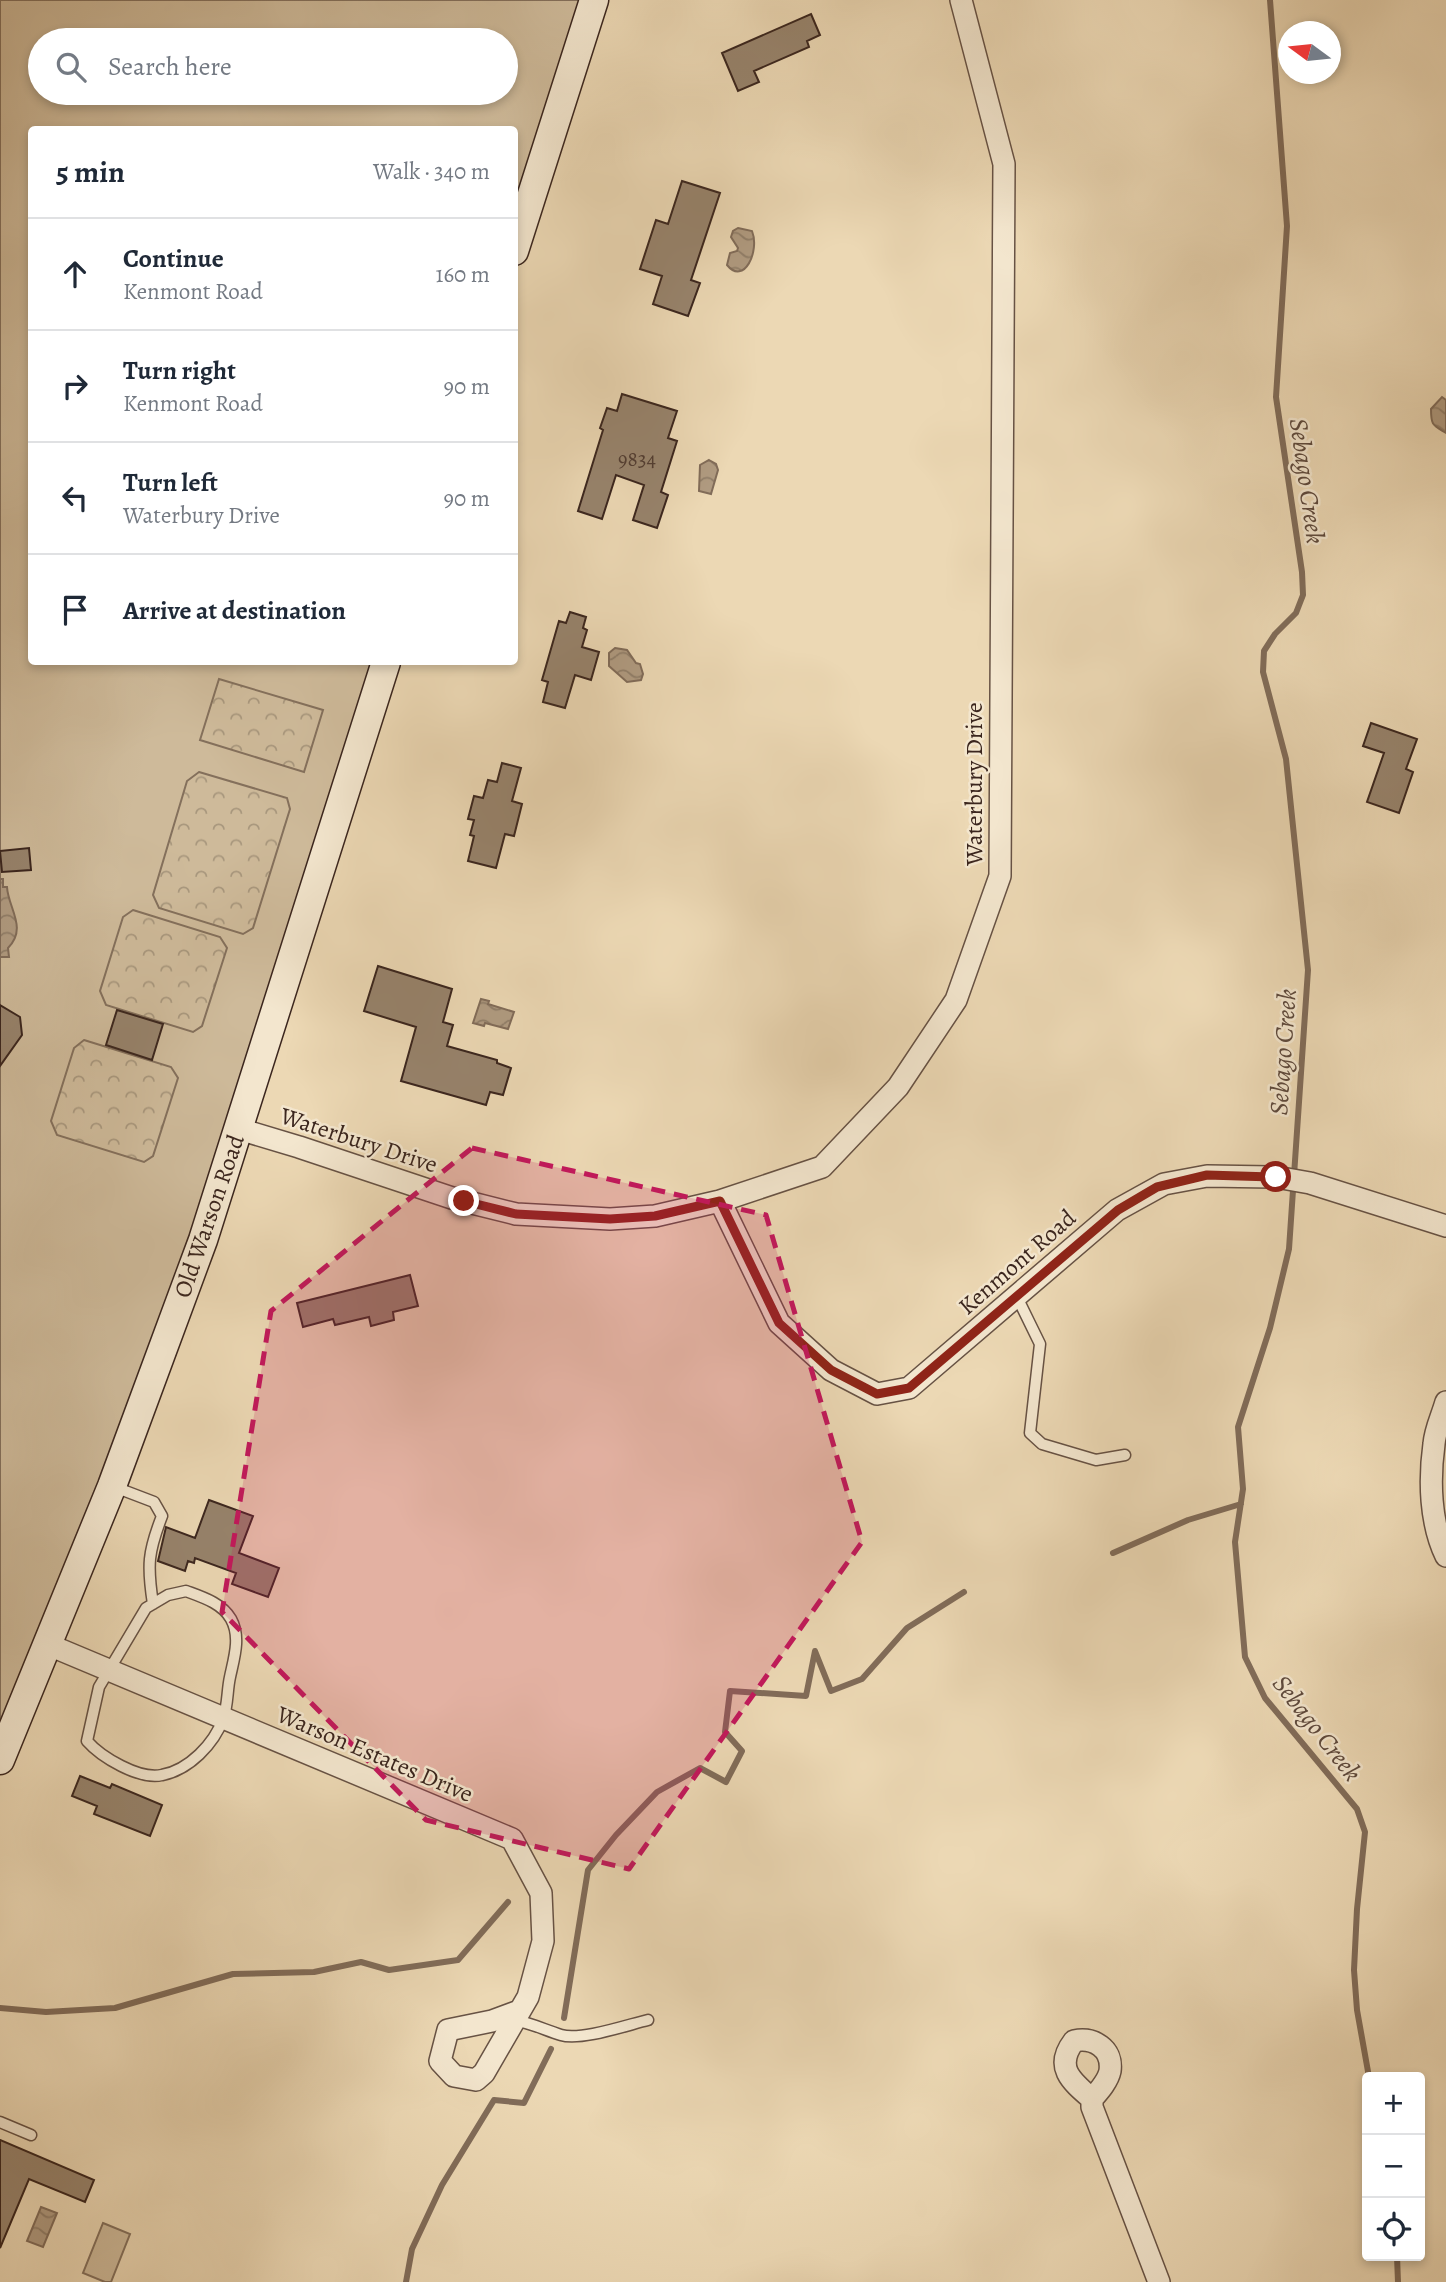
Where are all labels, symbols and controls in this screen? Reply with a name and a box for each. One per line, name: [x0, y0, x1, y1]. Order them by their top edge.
north arrow: [1278, 21, 1341, 84]
search box: [28, 28, 518, 105]
icon: search: [52, 48, 90, 86]
text: Search here: [108, 49, 232, 84]
text: 5 min: [56, 152, 125, 192]
text: Walk · 340 m: [373, 156, 490, 187]
text: Continue: [123, 241, 224, 276]
icon: ahead: [56, 255, 94, 293]
text: 160 m: [436, 259, 490, 290]
text: Kenmont Road: [123, 276, 263, 307]
text: Turn right: [123, 353, 236, 388]
icon: right: [56, 367, 94, 405]
text: 90 m: [444, 371, 490, 402]
text: Kenmont Road: [123, 388, 263, 419]
water label: Sebago Creek: [1281, 416, 1333, 546]
house number: 9834: [618, 445, 656, 473]
text: Turn left: [123, 465, 218, 500]
icon: left: [56, 479, 94, 517]
text: 90 m: [444, 483, 490, 514]
text: Waterbury Drive: [123, 500, 280, 531]
icon: arrive: [56, 591, 94, 629]
text: Arrive at destination: [123, 593, 346, 628]
street label: Waterbury Drive: [958, 702, 990, 867]
water label: Sebago Creek: [1261, 988, 1305, 1116]
street label: Waterbury Drive: [275, 1099, 442, 1180]
street label: Old Warson Road: [166, 1130, 252, 1302]
route start: [1260, 1161, 1291, 1192]
route end: [448, 1185, 479, 1216]
street label: Kenmont Road: [951, 1202, 1083, 1322]
water label: Sebago Creek: [1264, 1667, 1370, 1789]
street label: Warson Estates Drive: [271, 1698, 478, 1810]
map controls: [1362, 2072, 1425, 2261]
button: +: [1362, 2072, 1425, 2135]
button: −: [1362, 2135, 1425, 2198]
button: locate: [1362, 2198, 1425, 2261]

